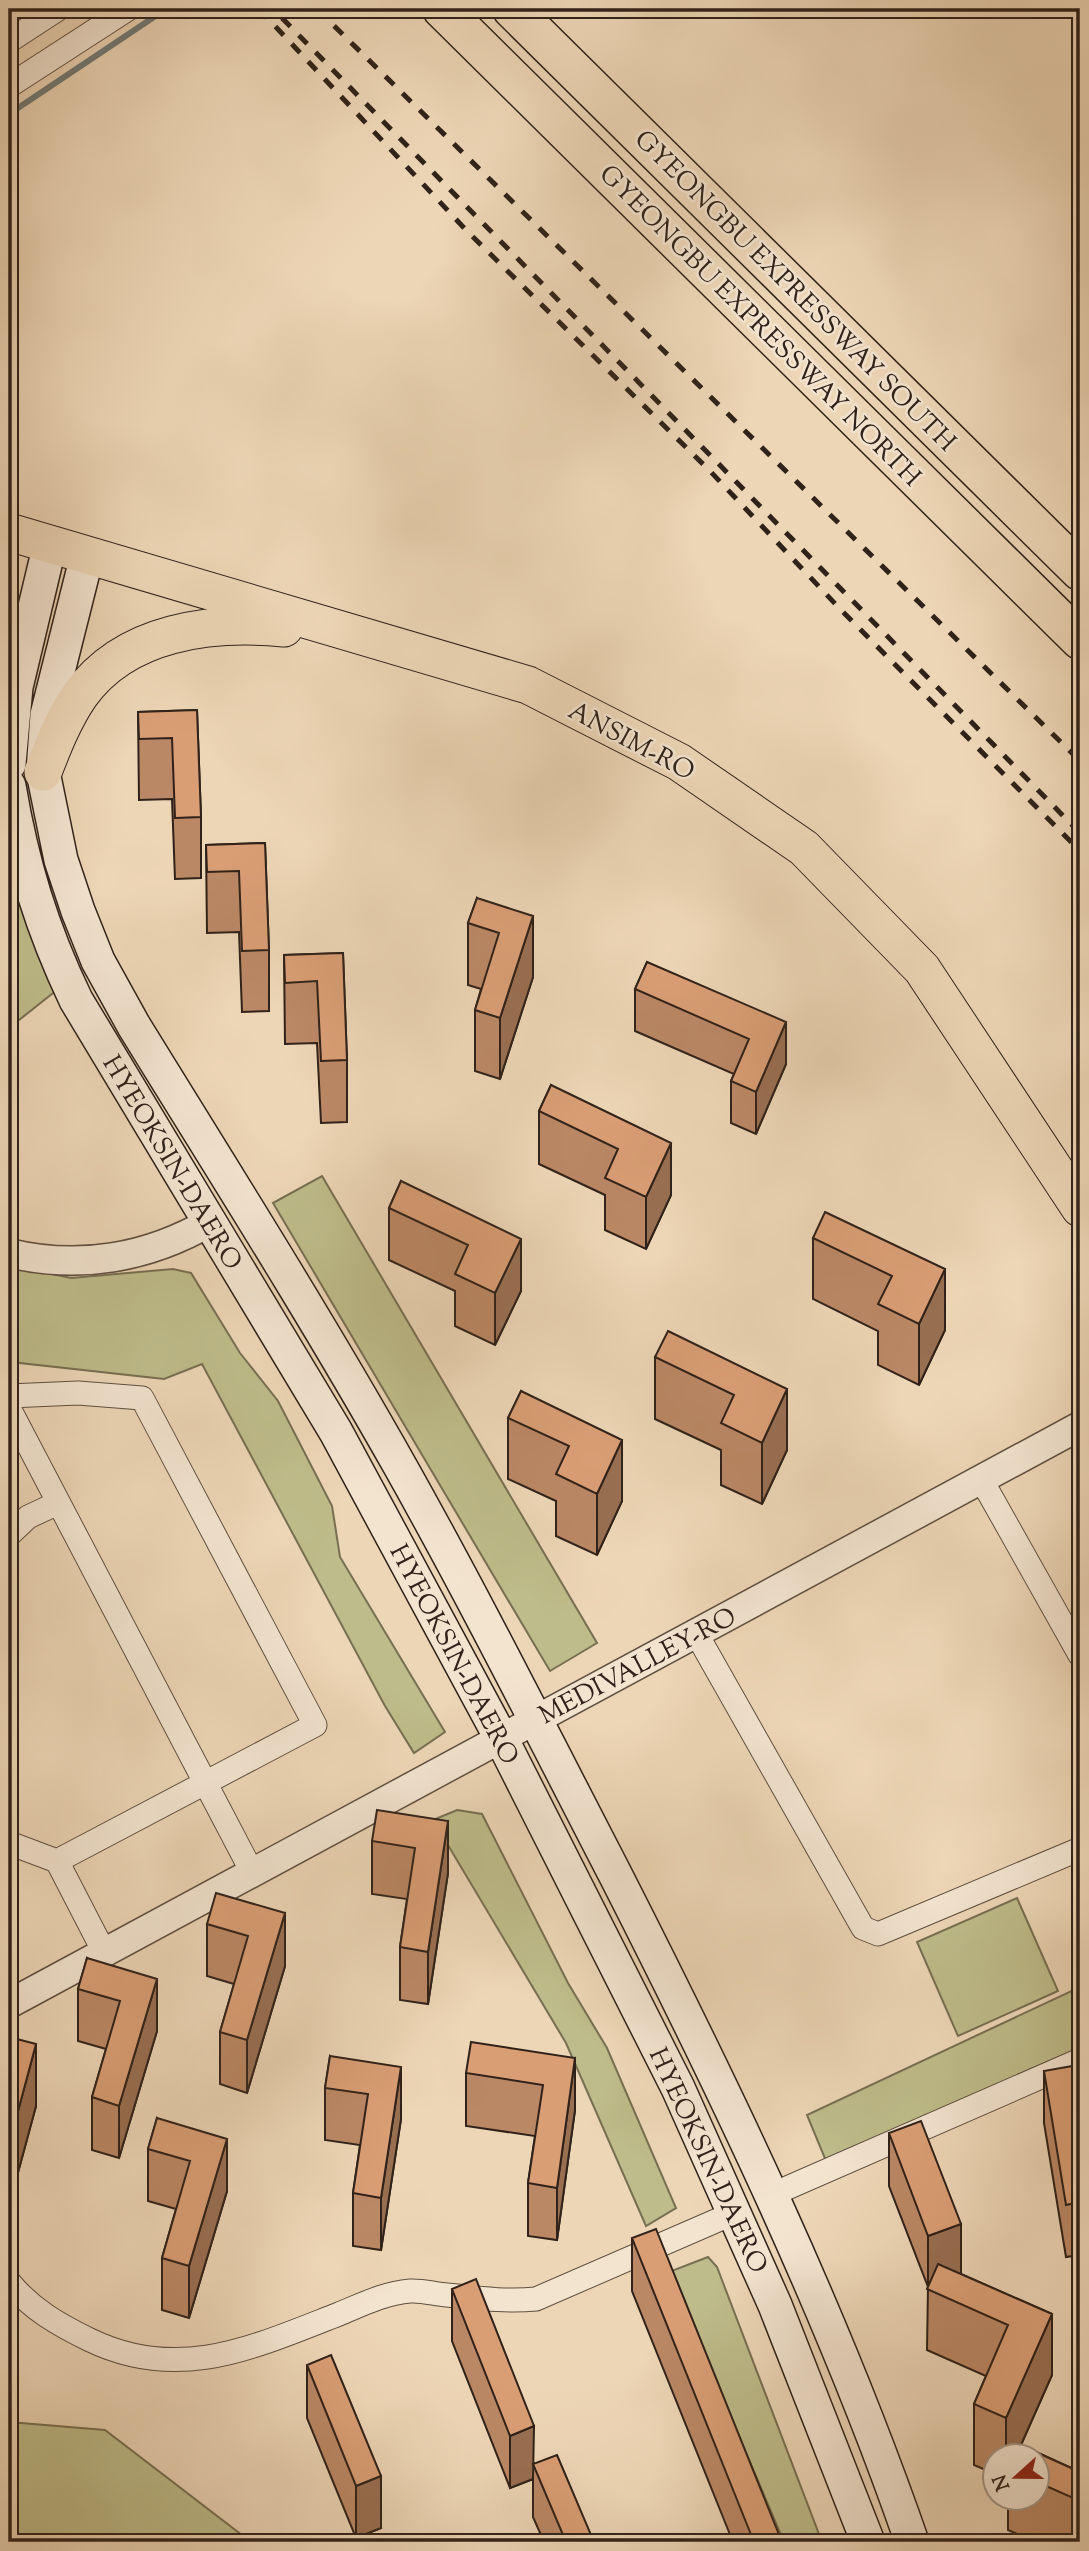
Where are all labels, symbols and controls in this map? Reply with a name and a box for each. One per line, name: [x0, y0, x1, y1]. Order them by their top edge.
street label: GYEONGBU EXPRESSWAY SOUTH: [625, 123, 964, 461]
street label: GYEONGBU EXPRESSWAY NORTH: [590, 157, 929, 496]
street label: ANSIM-RO: [561, 693, 701, 791]
street label: HYEOKSIN-DAERO: [92, 1049, 250, 1278]
street label: HYEOKSIN-DAERO: [379, 1538, 527, 1772]
street label: MEDIVALLEY-RO: [533, 1599, 744, 1735]
street label: HYEOKSIN-DAERO: [638, 2042, 775, 2280]
north arrow: [981, 2442, 1050, 2512]
text: N: [987, 2470, 1018, 2494]

